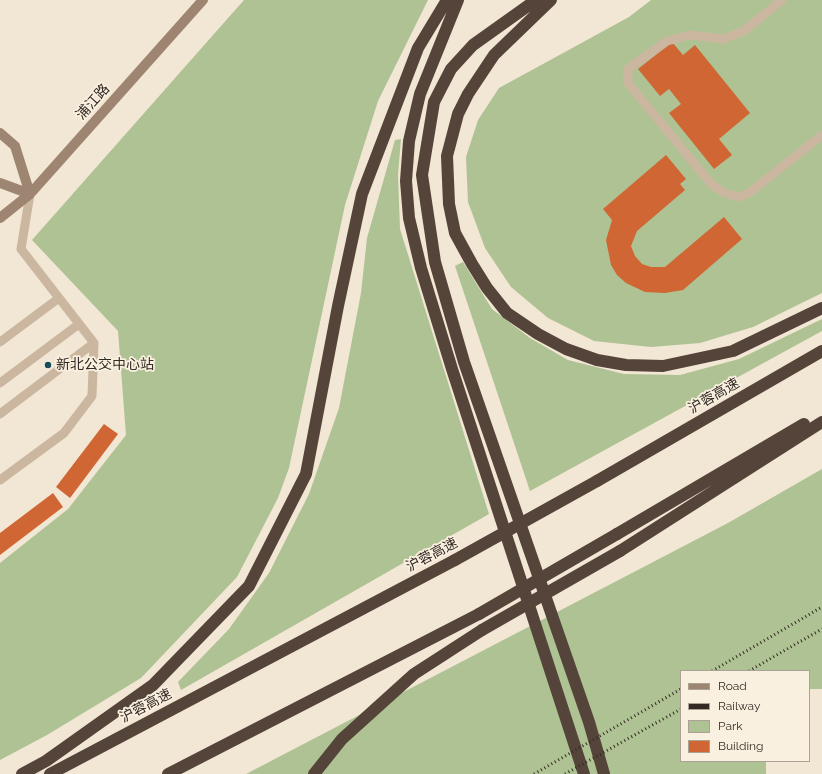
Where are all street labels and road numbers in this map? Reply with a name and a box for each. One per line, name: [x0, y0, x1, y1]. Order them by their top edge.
street label: 浦江路: [73, 81, 113, 123]
street label: 沪蓉高速: [686, 375, 742, 417]
street label: 沪蓉高速: [403, 534, 461, 576]
street label: 沪蓉高速: [117, 685, 175, 727]

